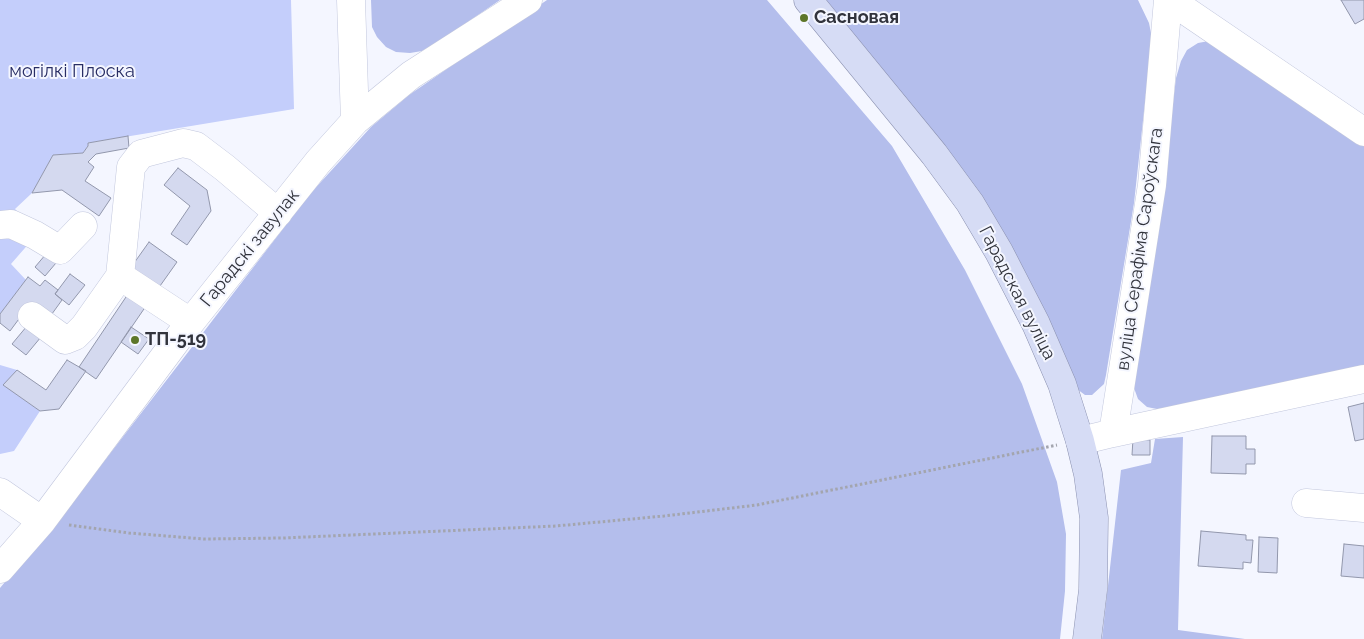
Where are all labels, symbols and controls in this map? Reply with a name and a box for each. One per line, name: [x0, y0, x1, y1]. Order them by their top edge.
place label: Сасновая: [814, 7, 899, 29]
marker: Сасновая: [798, 12, 810, 24]
park label: могілкі Плоска: [9, 61, 135, 83]
street label: вуліца Серафіма Сароўскага: [1112, 126, 1168, 372]
street label: Гарадскі завулак: [196, 185, 304, 311]
street label: Гарадская вуліца: [974, 223, 1060, 363]
place label: ТП-519: [145, 329, 206, 351]
marker: ТП-519: [129, 334, 141, 346]

